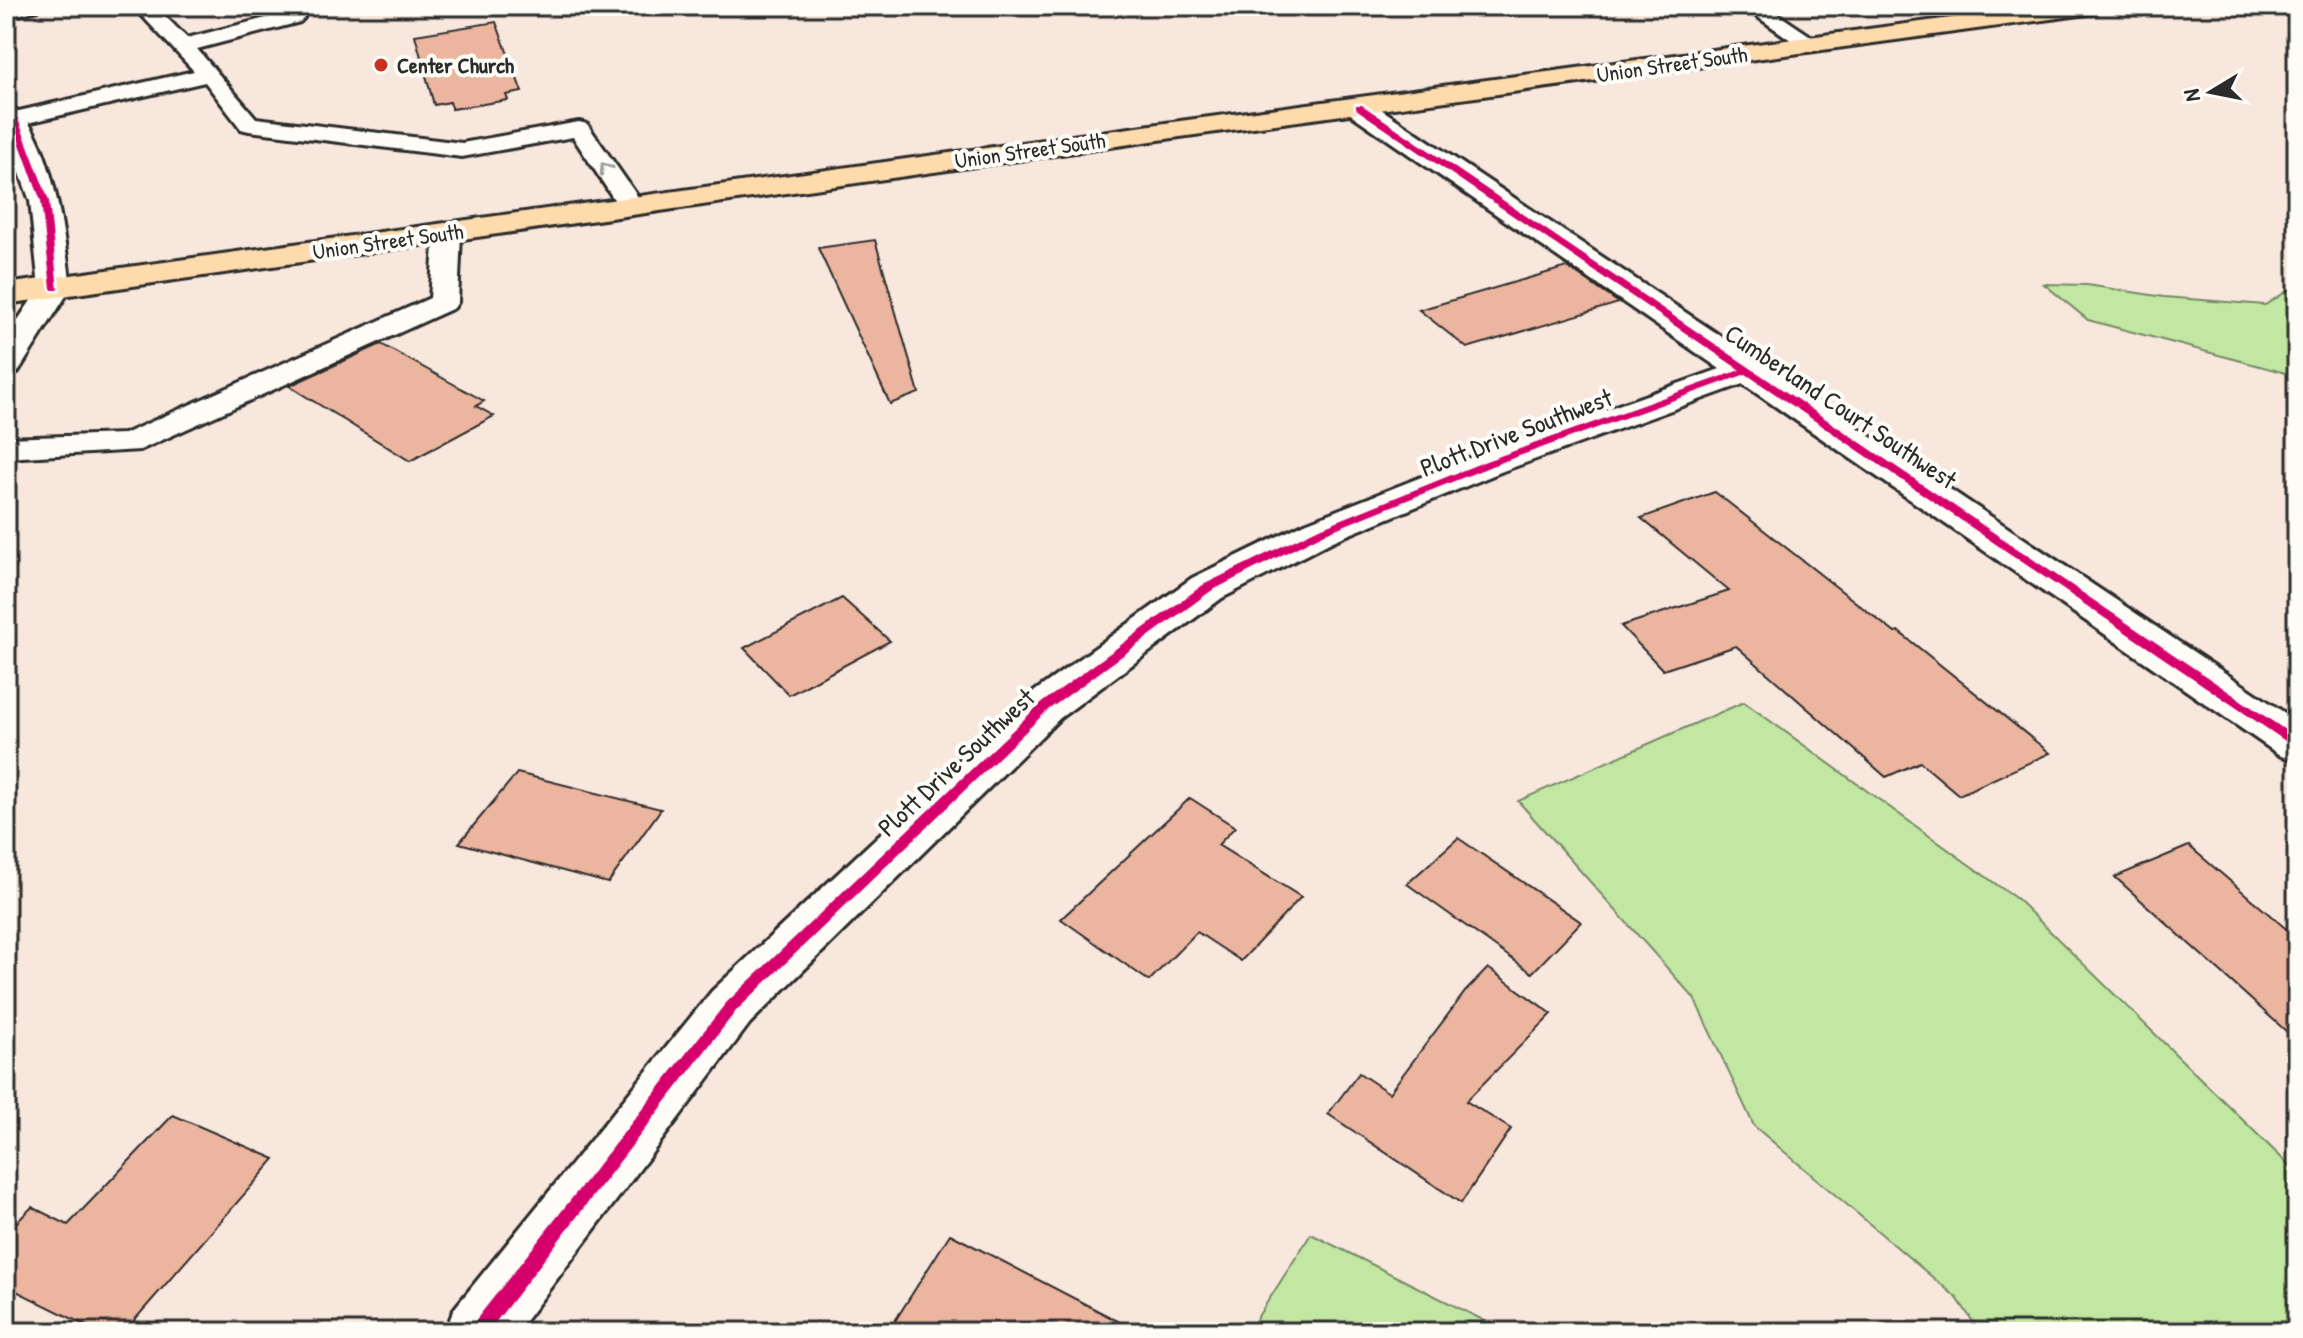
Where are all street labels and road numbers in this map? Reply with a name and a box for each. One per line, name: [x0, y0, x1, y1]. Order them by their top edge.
street label: Union Street South: [1595, 39, 1749, 89]
street label: Union Street South: [953, 125, 1107, 175]
street label: Union Street South: [311, 216, 465, 266]
street label: Cumberland Court Southwest: [1718, 315, 1965, 497]
street label: Plott Drive Southwest: [1415, 379, 1618, 485]
street label: Plott Drive Southwest: [870, 679, 1043, 844]

